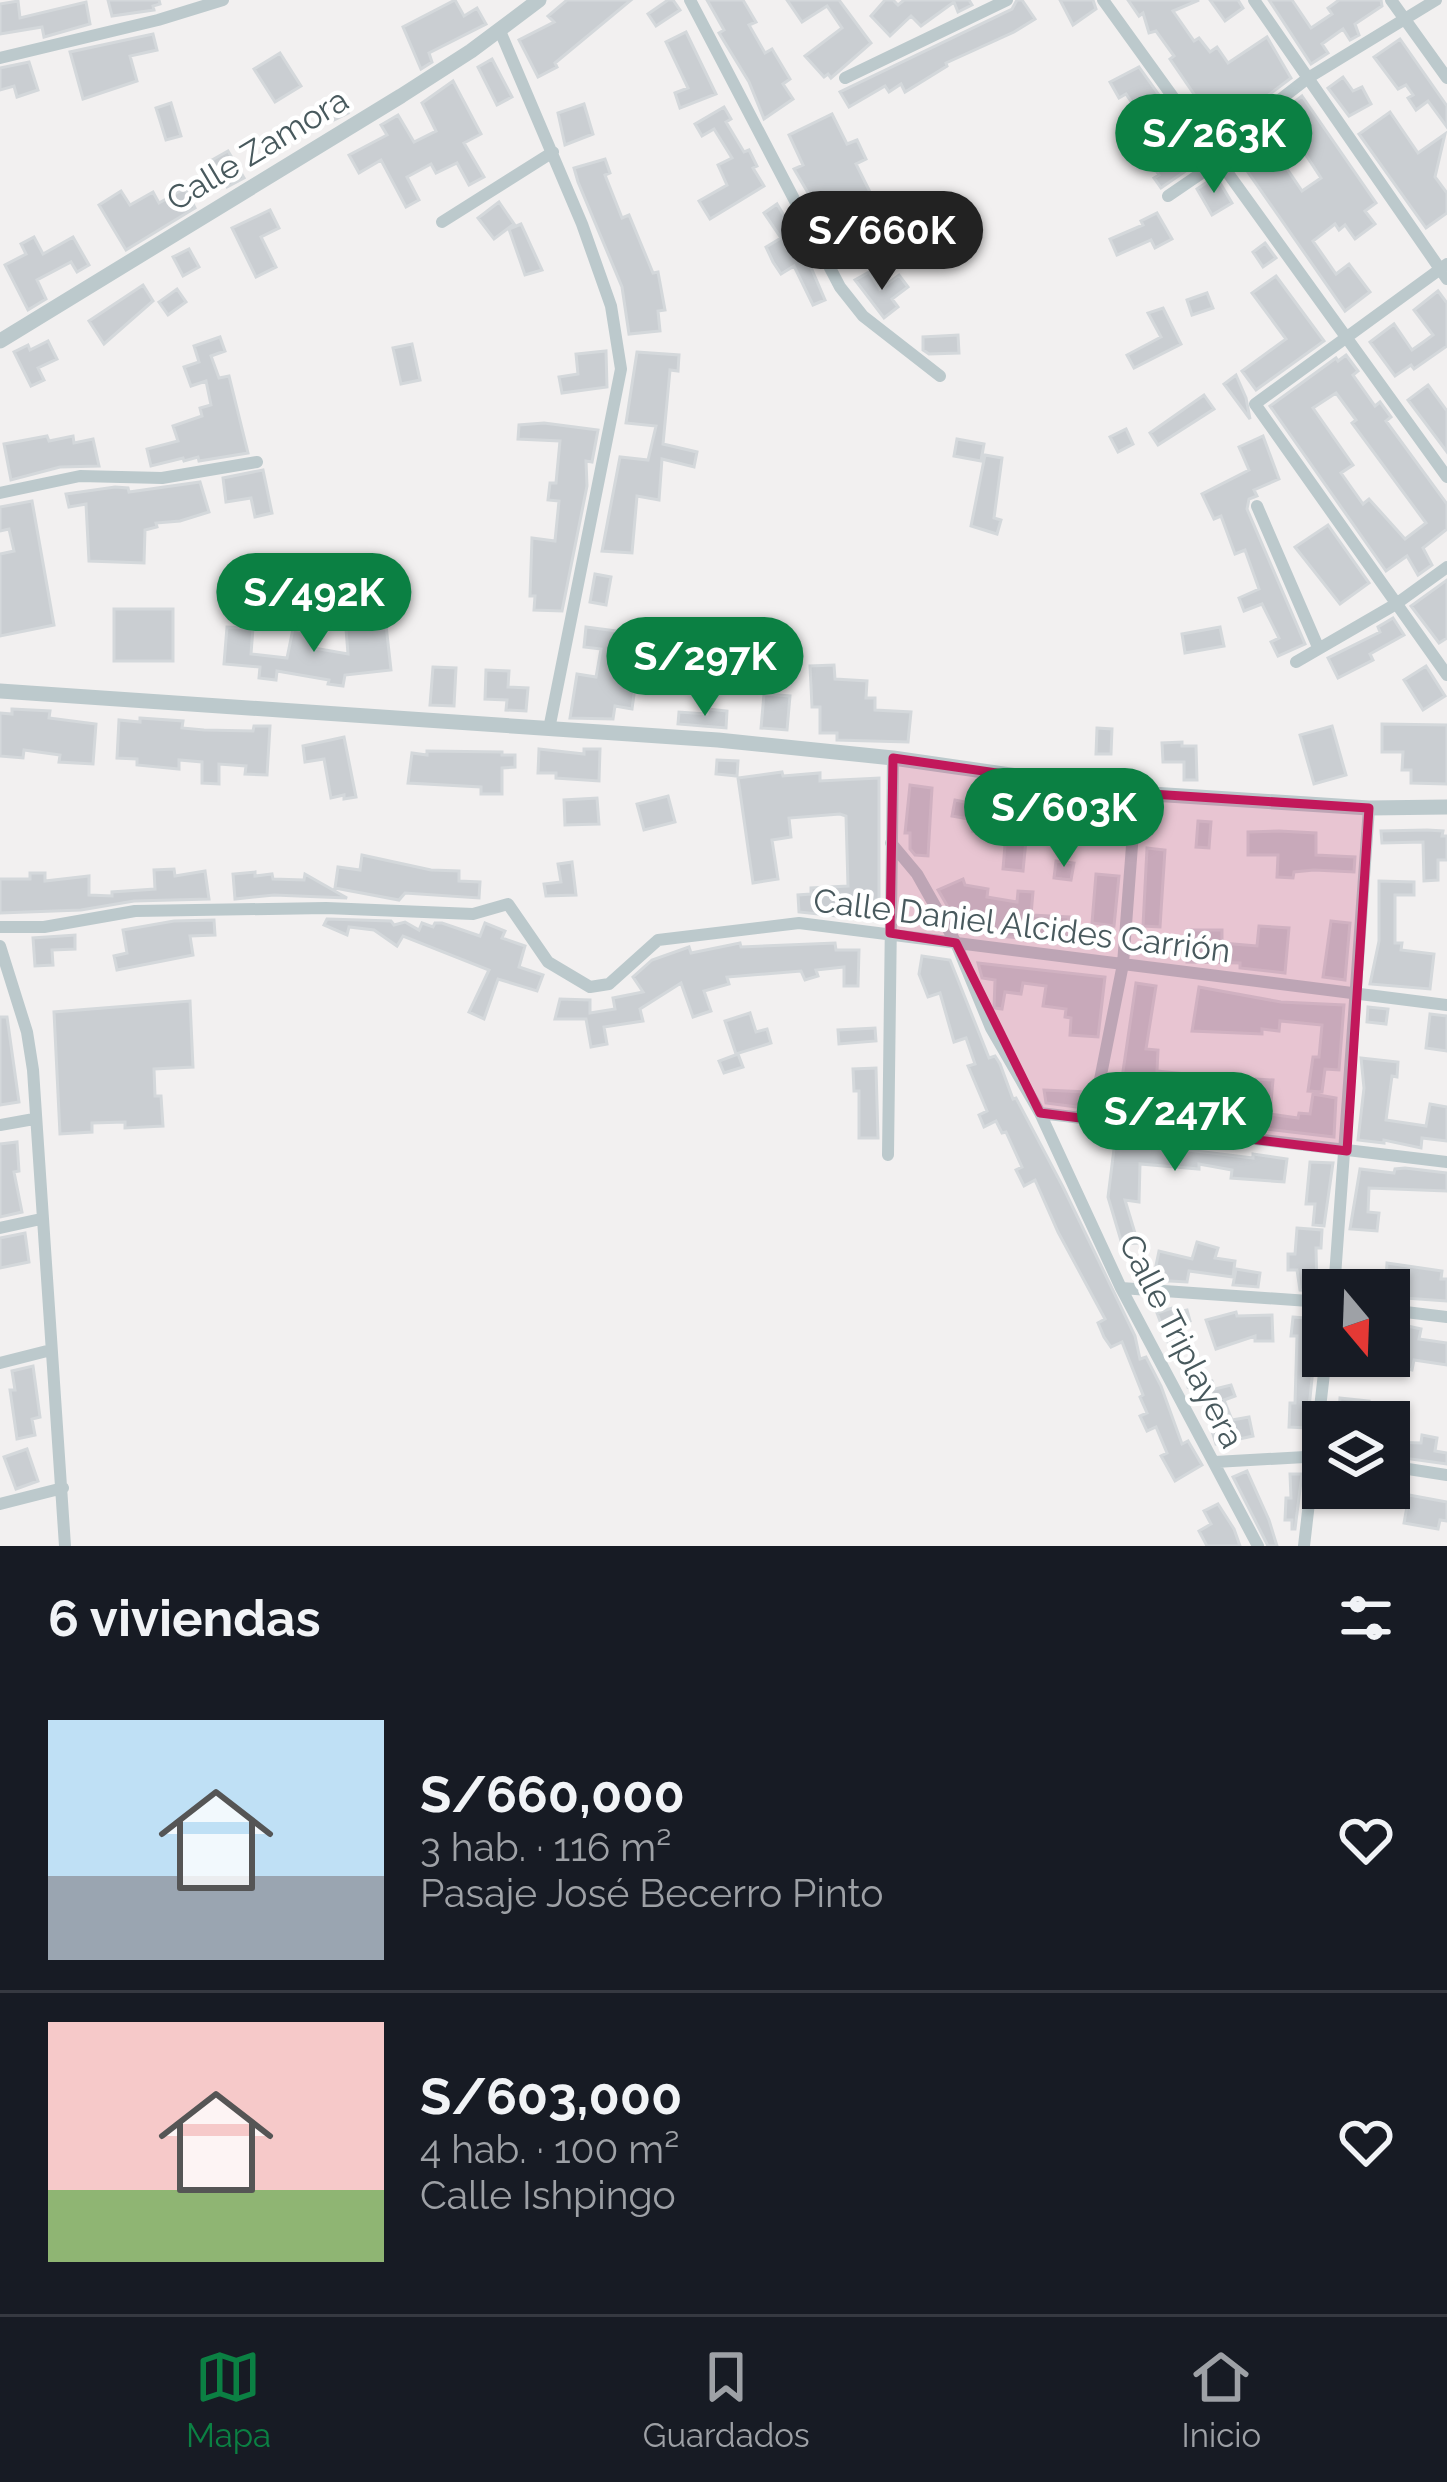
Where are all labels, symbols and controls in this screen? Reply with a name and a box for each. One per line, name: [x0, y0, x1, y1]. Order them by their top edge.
street label: Calle Zamora: [160, 80, 355, 219]
pin: S/263K: [1116, 94, 1312, 196]
text: S/263K: [1142, 110, 1286, 156]
pin: S/660K: [784, 191, 980, 293]
text: S/660K: [808, 207, 956, 253]
pin: S/492K: [216, 553, 412, 655]
text: S/492K: [243, 569, 385, 615]
pin: S/297K: [607, 617, 803, 719]
text: S/297K: [633, 633, 777, 679]
pin: S/603K: [966, 768, 1162, 870]
text: S/603K: [991, 784, 1137, 830]
street label: Calle Daniel Alcides Carrión: [811, 881, 1233, 970]
pin: S/247K: [1077, 1072, 1273, 1174]
text: S/247K: [1104, 1088, 1246, 1134]
street label: Calle Triplayera: [1111, 1228, 1252, 1454]
north arrow: [1302, 1269, 1410, 1377]
map controls: [1302, 1269, 1410, 1509]
button: layers: [1302, 1401, 1410, 1509]
icon: filters: [1333, 1585, 1399, 1651]
text: 6 viviendas: [48, 1588, 321, 1648]
text: S/660,000: [420, 1764, 685, 1824]
icon: home: [144, 1768, 288, 1912]
icon: heart: [1333, 1807, 1399, 1873]
text: 3 hab. · 116 m²: [420, 1824, 671, 1870]
text: Pasaje José Becerro Pinto: [420, 1870, 883, 1916]
text: S/603,000: [420, 2066, 682, 2126]
icon: home: [144, 2070, 288, 2214]
icon: heart: [1333, 2109, 1399, 2175]
text: 4 hab. · 100 m²: [420, 2126, 679, 2172]
text: Calle Ishpingo: [420, 2172, 676, 2218]
tab: Mapa: [186, 2344, 271, 2455]
tab: Guardados: [643, 2344, 810, 2455]
tab: Inicio: [1182, 2344, 1261, 2455]

